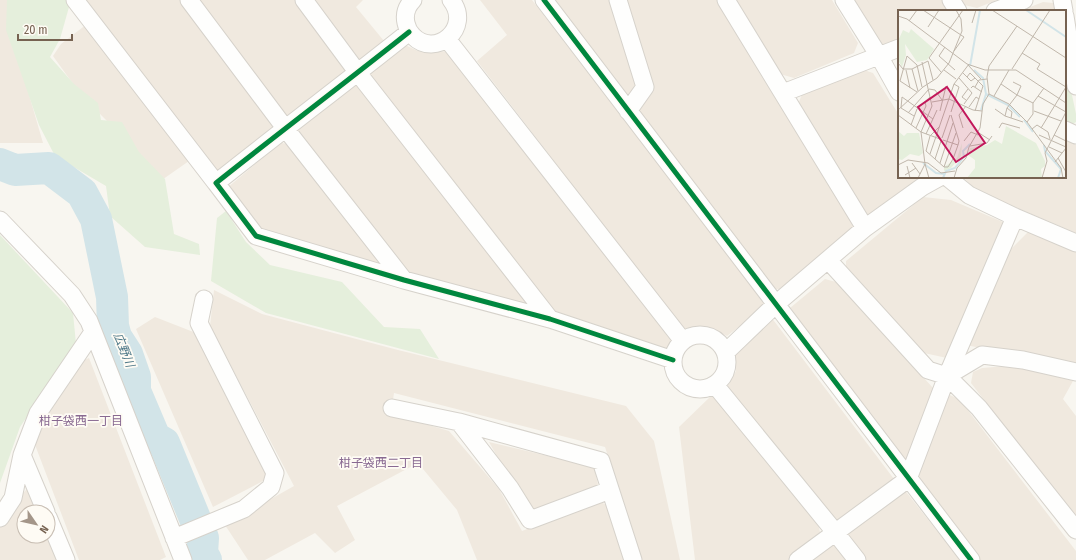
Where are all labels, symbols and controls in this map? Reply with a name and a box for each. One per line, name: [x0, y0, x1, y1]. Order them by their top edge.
inset map: [898, 10, 1066, 178]
scale bar: [18, 16, 72, 42]
text: 20 m: [24, 23, 48, 37]
water label: 広野川: [111, 331, 138, 371]
district label: 柑子袋西一丁目: [39, 414, 123, 428]
district label: 柑子袋西二丁目: [339, 456, 423, 470]
north arrow: [16, 504, 56, 544]
text: N: [37, 523, 51, 536]

